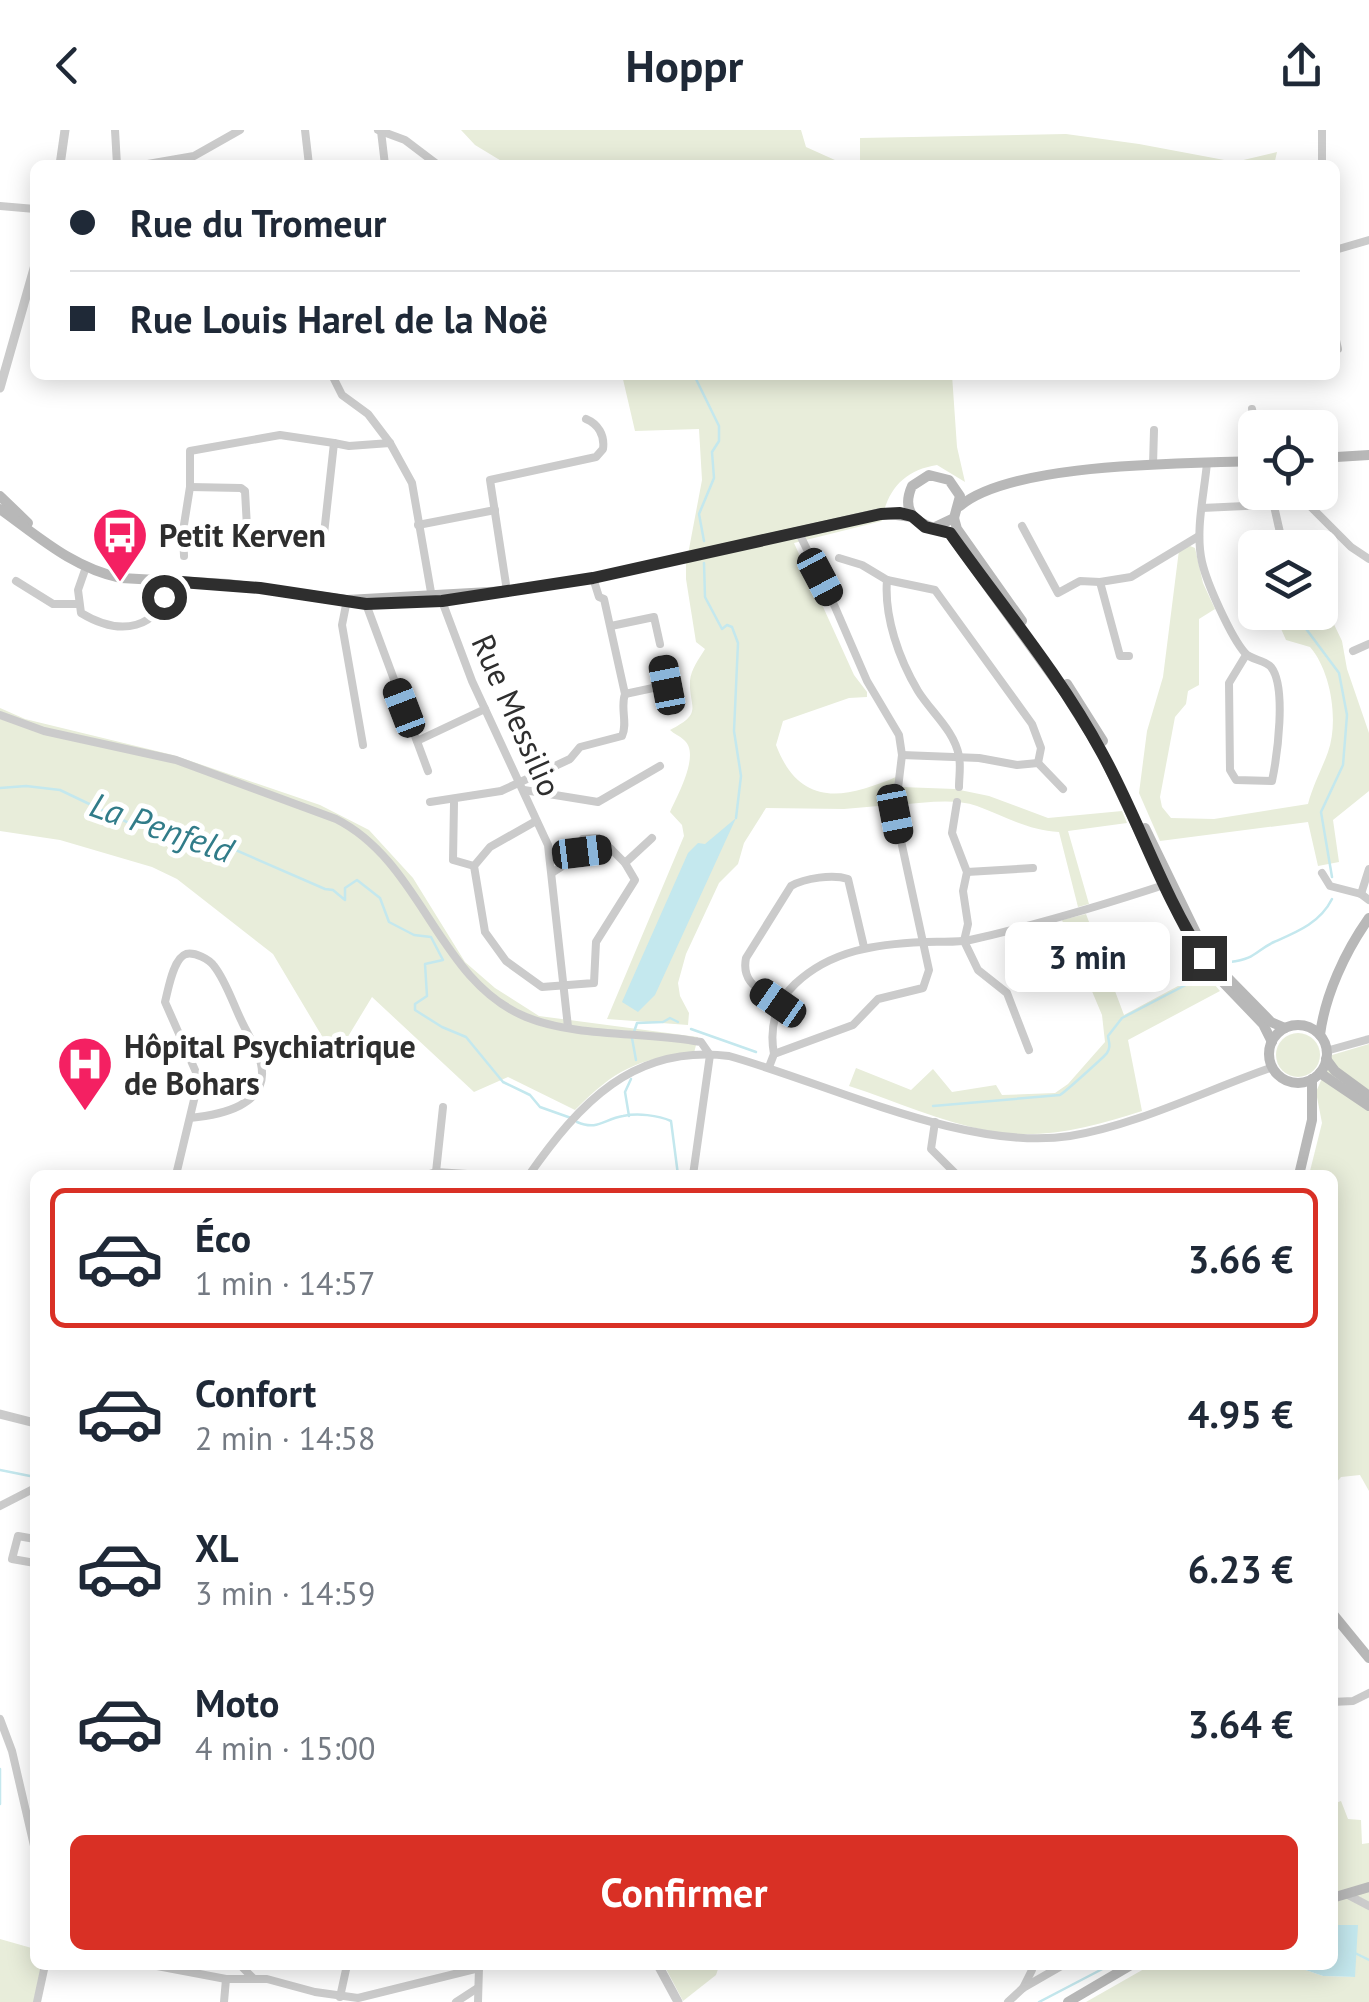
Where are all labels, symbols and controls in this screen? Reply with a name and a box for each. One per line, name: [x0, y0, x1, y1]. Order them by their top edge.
text: Hoppr: [626, 36, 743, 94]
icon: back: [40, 38, 95, 93]
icon: share: [1274, 38, 1329, 93]
text: Rue du Tromeur: [130, 198, 386, 247]
text: Rue Louis Harel de la Noë: [130, 294, 548, 343]
map controls: [1238, 410, 1338, 630]
button: locate: [1238, 410, 1338, 510]
bus stop icon: Petit Kerven: [90, 505, 150, 584]
place label: Petit Kerven: [159, 514, 326, 556]
button: layers: [1238, 530, 1338, 630]
car: [793, 543, 847, 611]
route start: [142, 575, 187, 620]
street label: Rue Messilio: [463, 627, 571, 803]
car: [647, 653, 687, 717]
car: [379, 675, 429, 741]
water label: La Penfeld: [84, 781, 241, 873]
car: [875, 782, 915, 846]
car: [550, 833, 614, 871]
callout: 3 min: [1004, 923, 1169, 993]
text: 3 min: [1048, 936, 1127, 978]
route end: [1182, 936, 1227, 981]
car: [745, 974, 811, 1032]
place label: Hôpital Psychiatrique de Bohars: [124, 1025, 416, 1104]
hospital icon: Hôpital Psychiatrique de Bohars: [55, 1034, 115, 1113]
icon: car: [75, 1213, 165, 1303]
text: Éco: [195, 1213, 251, 1262]
text: 3.66 €: [1188, 1234, 1293, 1283]
text: 1 min · 14:57: [195, 1262, 375, 1304]
icon: car: [75, 1368, 165, 1458]
text: Confort: [195, 1368, 316, 1417]
text: 4.95 €: [1188, 1389, 1293, 1438]
text: 2 min · 14:58: [195, 1417, 375, 1459]
icon: car: [75, 1523, 165, 1613]
text: XL: [195, 1523, 239, 1572]
text: 6.23 €: [1188, 1544, 1293, 1593]
text: 3 min · 14:59: [195, 1572, 375, 1614]
icon: car: [75, 1678, 165, 1768]
text: Moto: [195, 1678, 279, 1727]
text: 3.64 €: [1188, 1699, 1293, 1748]
text: 4 min · 15:00: [195, 1727, 375, 1769]
button: Confirmer: [70, 1835, 1298, 1950]

